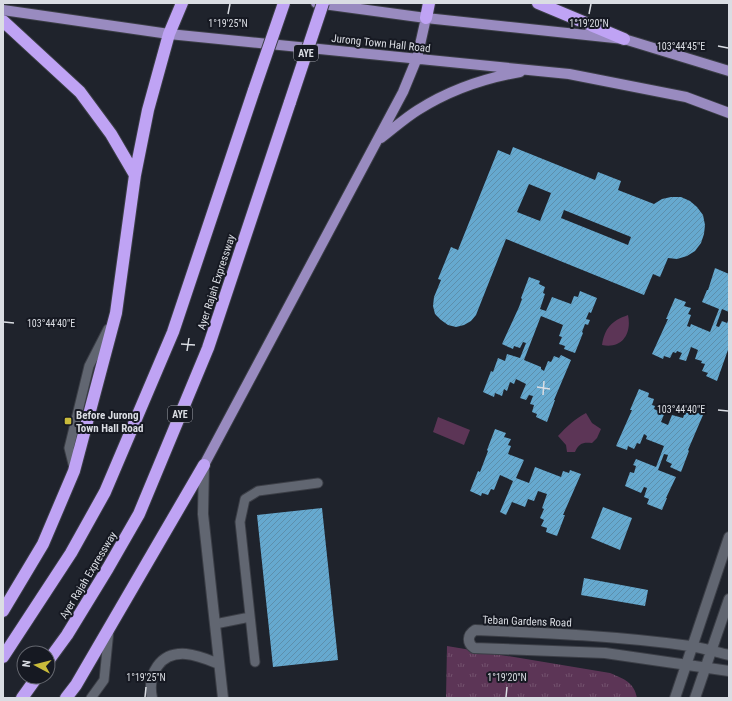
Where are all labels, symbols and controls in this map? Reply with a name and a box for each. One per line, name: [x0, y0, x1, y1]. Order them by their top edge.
text: 1°19'25"N: [208, 18, 248, 29]
text: 1°19'20"N: [569, 18, 609, 29]
street label: Jurong Town Hall Road: [331, 32, 431, 55]
text: 103°44'45"E: [657, 41, 705, 52]
road number: AYE: [294, 45, 318, 61]
street label: Ayer Rajah Expressway: [195, 232, 238, 331]
text: 103°44'40"E: [27, 318, 75, 329]
text: 103°44'40"E: [657, 404, 705, 415]
road number: AYE: [168, 406, 192, 422]
place label: Before Jurong Town Hall Road: [76, 409, 143, 435]
marker: Before Jurong Town Hall Road: [63, 416, 73, 426]
street label: Ayer Rajah Expressway: [57, 529, 120, 621]
street label: Teban Gardens Road: [482, 613, 572, 630]
north arrow: [16, 645, 56, 685]
text: N: [20, 659, 33, 668]
text: 1°19'25"N: [126, 672, 166, 683]
text: 1°19'20"N: [487, 672, 527, 683]

